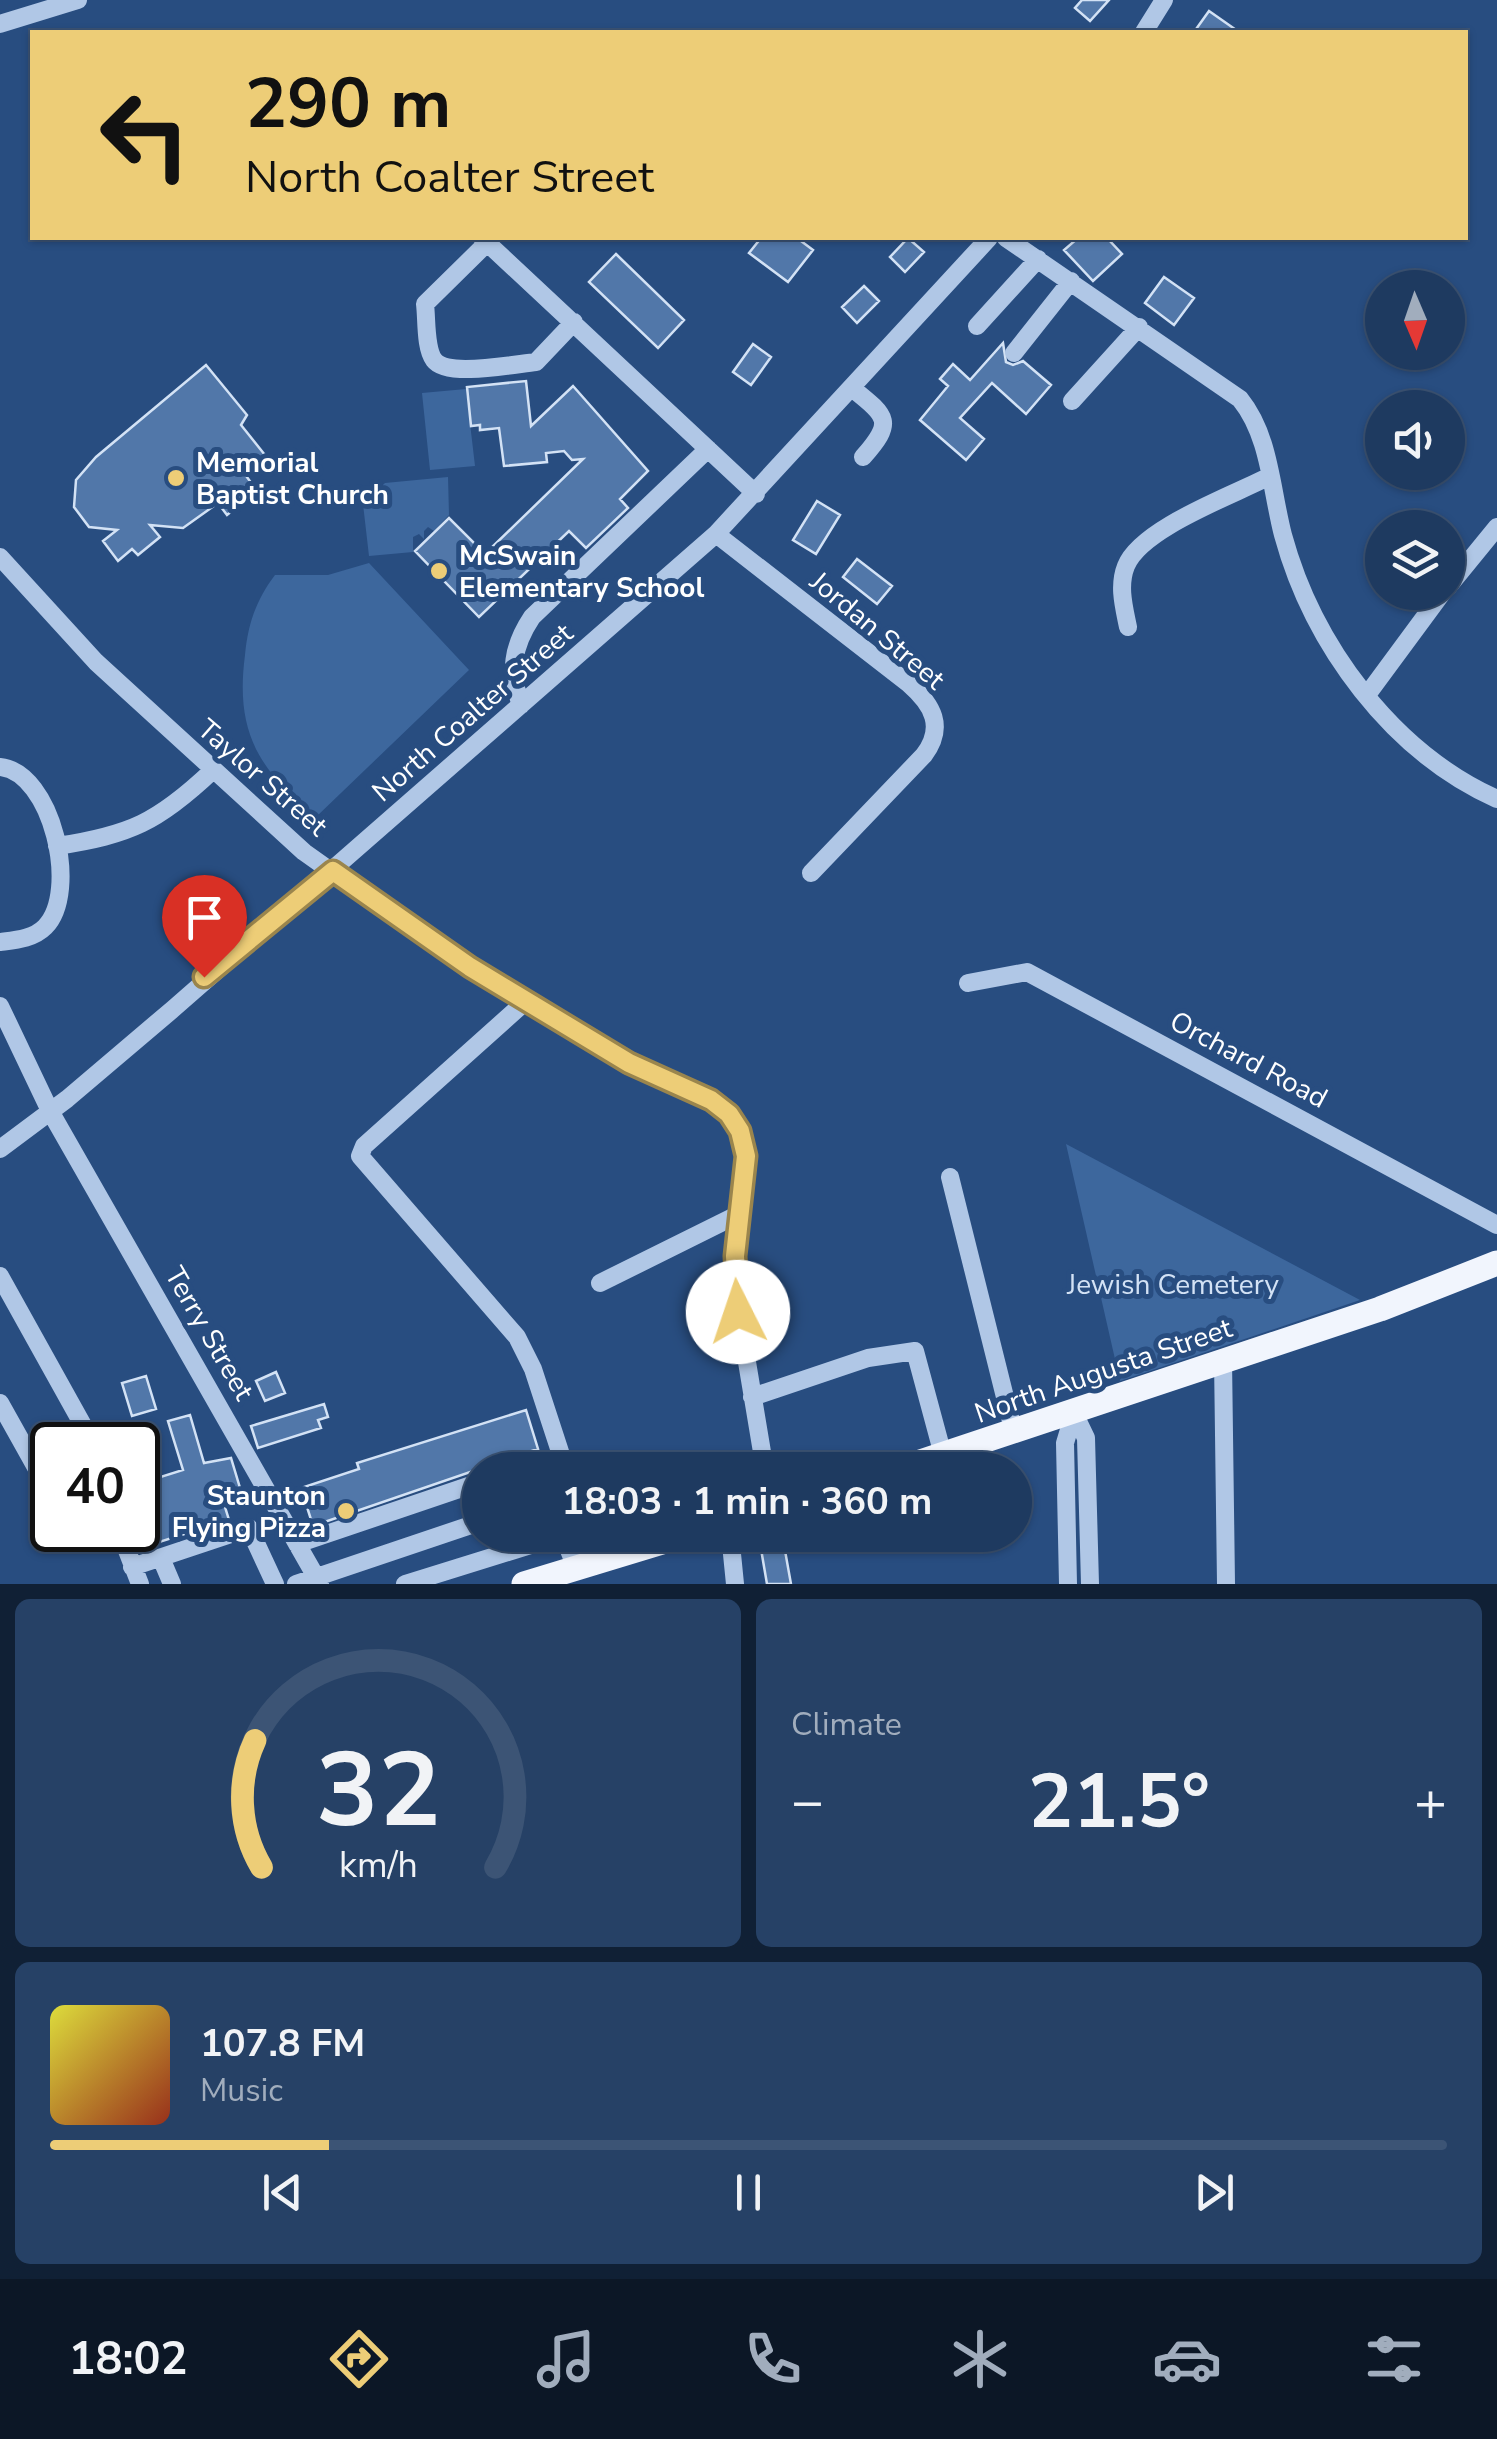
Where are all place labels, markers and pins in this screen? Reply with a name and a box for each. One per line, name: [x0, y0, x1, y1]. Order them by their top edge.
place label: Memorial Baptist Church: [196, 444, 389, 514]
marker: Memorial Baptist Church: [165, 467, 187, 489]
place label: McSwain Elementary School: [459, 537, 704, 607]
marker: McSwain Elementary School: [428, 560, 450, 582]
pin: [162, 875, 247, 978]
place label: Staunton Flying Pizza: [172, 1477, 326, 1547]
marker: Staunton Flying Pizza: [335, 1500, 357, 1522]

